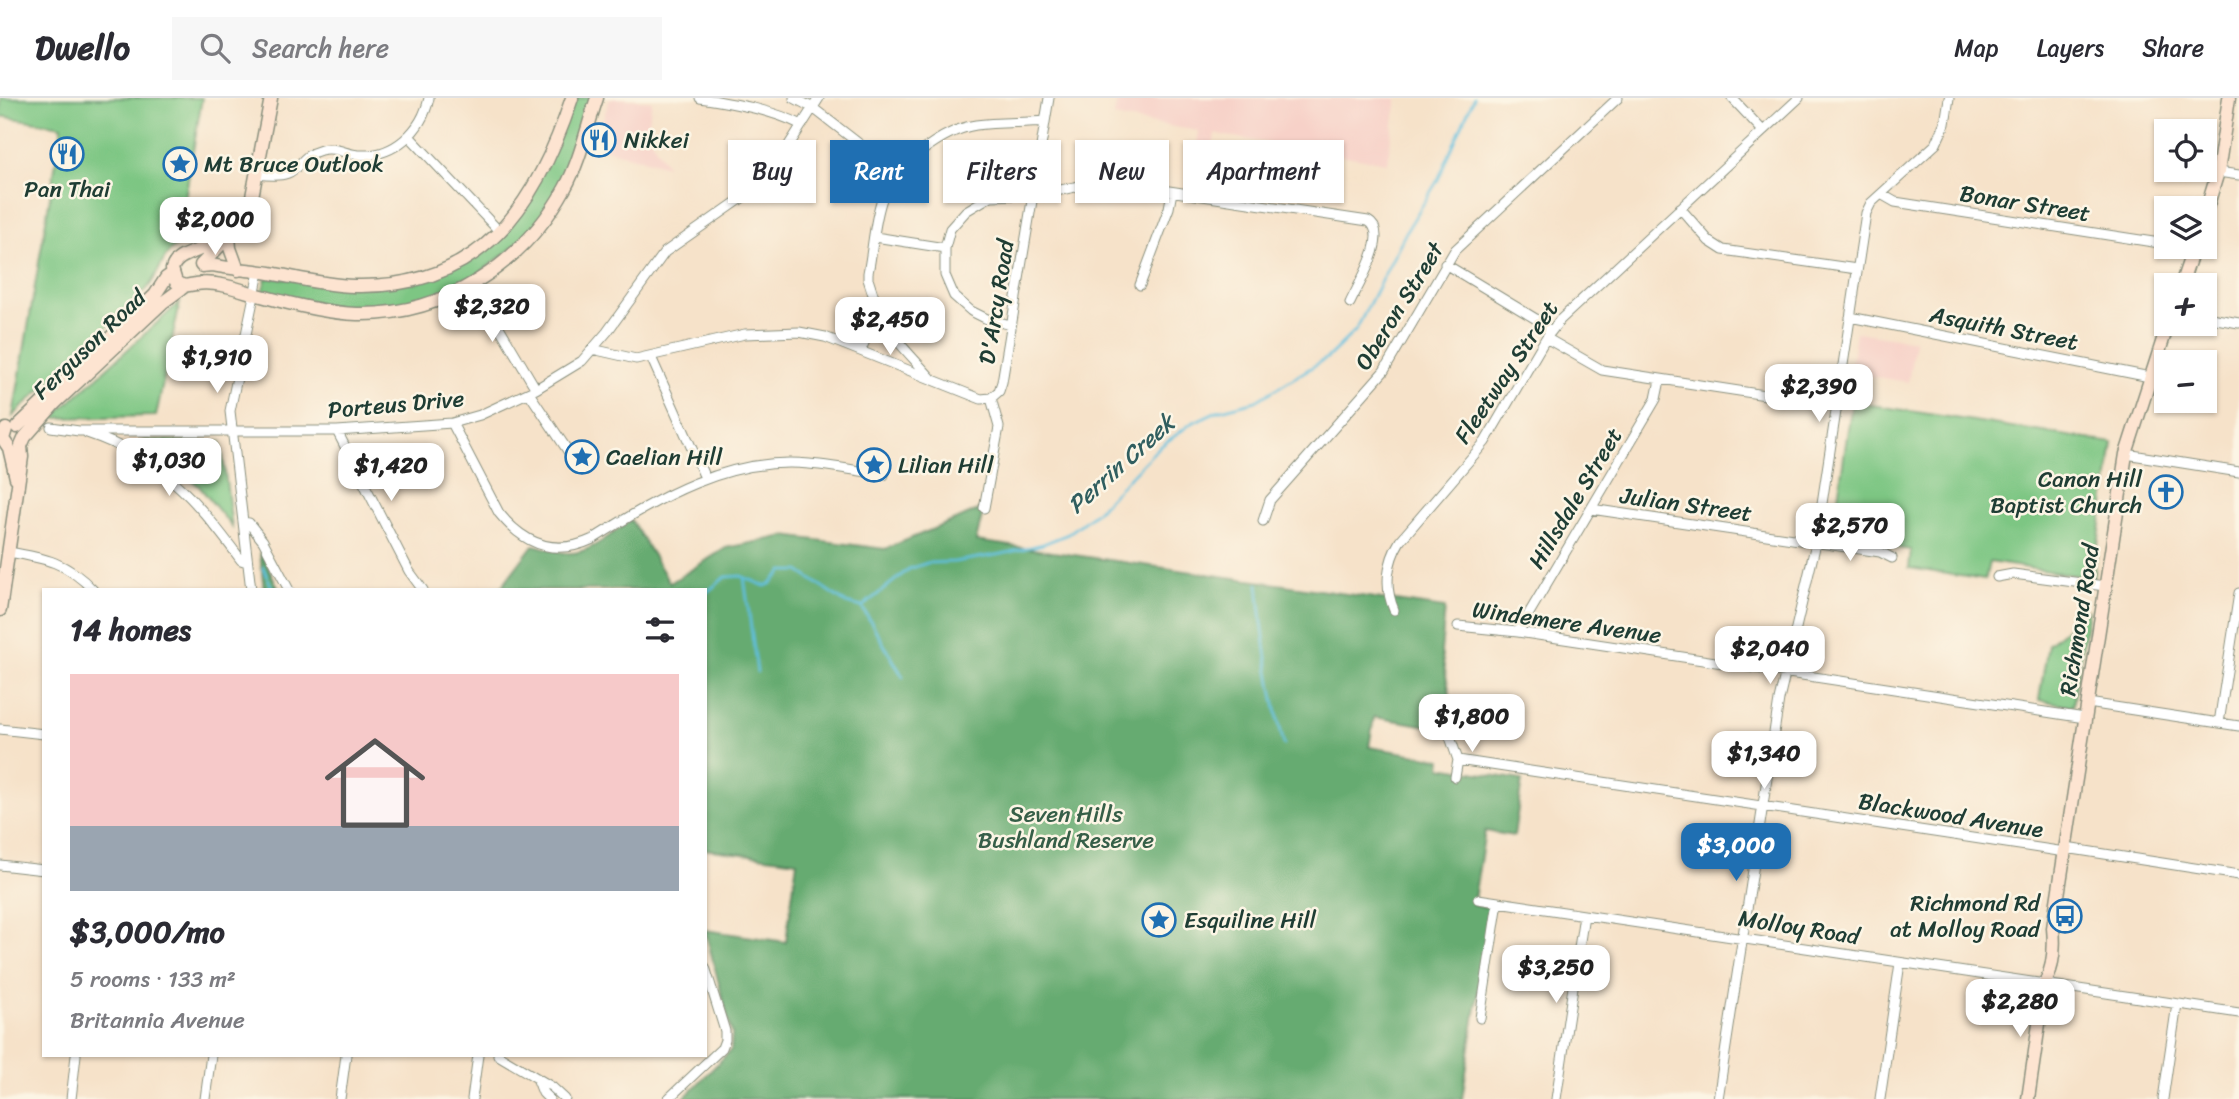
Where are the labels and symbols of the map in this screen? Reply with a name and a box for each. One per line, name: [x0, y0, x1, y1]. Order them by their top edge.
place label: Nikkei: [624, 120, 690, 161]
restaurant icon: Nikkei: [580, 121, 618, 159]
restaurant icon: Pan Thai: [48, 135, 86, 173]
place label: Mt Bruce Outlook: [204, 144, 384, 185]
place icon: Mt Bruce Outlook: [161, 145, 199, 183]
place label: Pan Thai: [24, 169, 111, 210]
street label: Bonar Street: [1957, 173, 2093, 234]
pin: $2,000: [158, 198, 272, 257]
street label: Oberon Street: [1344, 232, 1456, 379]
street label: D'Arcy Road: [966, 235, 1027, 367]
street label: Ferguson Road: [23, 278, 158, 410]
pin: $2,320: [435, 285, 549, 344]
street label: Fleetway Street: [1443, 292, 1570, 452]
street label: Asquith Street: [1925, 294, 2082, 363]
pin: $2,450: [833, 298, 947, 357]
pin: $1,910: [160, 336, 274, 395]
pin: $2,390: [1762, 364, 1876, 424]
street label: Porteus Drive: [326, 378, 466, 431]
water label: Perrin Creek: [1057, 401, 1187, 524]
street label: Hillsdale Street: [1517, 419, 1634, 577]
place label: Caelian Hill: [606, 437, 723, 478]
pin: $1,030: [112, 438, 226, 498]
place icon: Caelian Hill: [563, 438, 601, 476]
pin: $1,420: [334, 444, 448, 503]
place label: Lilian Hill: [898, 445, 994, 486]
place icon: Lilian Hill: [855, 446, 893, 484]
place label: Canon Hill Baptist Church: [1990, 459, 2142, 526]
church icon: Canon Hill Baptist Church: [2147, 473, 2185, 511]
street label: Julian Street: [1616, 475, 1755, 534]
pin: $2,570: [1793, 504, 1907, 563]
street label: Richmond Road: [2047, 540, 2112, 699]
street label: Windemere Avenue: [1470, 589, 1664, 656]
pin: $2,040: [1713, 626, 1827, 686]
pin: $1,800: [1415, 694, 1529, 754]
pin: $1,340: [1707, 732, 1821, 791]
street label: Blackwood Avenue: [1855, 781, 2046, 850]
park label: Seven Hills Bushland Reserve: [978, 794, 1154, 861]
pin: $3,000: [1679, 824, 1793, 883]
place label: Richmond Rd at Molloy Road: [1890, 883, 2042, 950]
bus stop icon: Richmond Rd at Molloy Road: [2046, 897, 2084, 935]
street label: Molloy Road: [1735, 898, 1864, 958]
place label: Esquiline Hill: [1184, 900, 1317, 941]
place icon: Esquiline Hill: [1140, 901, 1178, 939]
pin: $3,250: [1499, 946, 1613, 1005]
pin: $2,280: [1963, 979, 2077, 1039]

